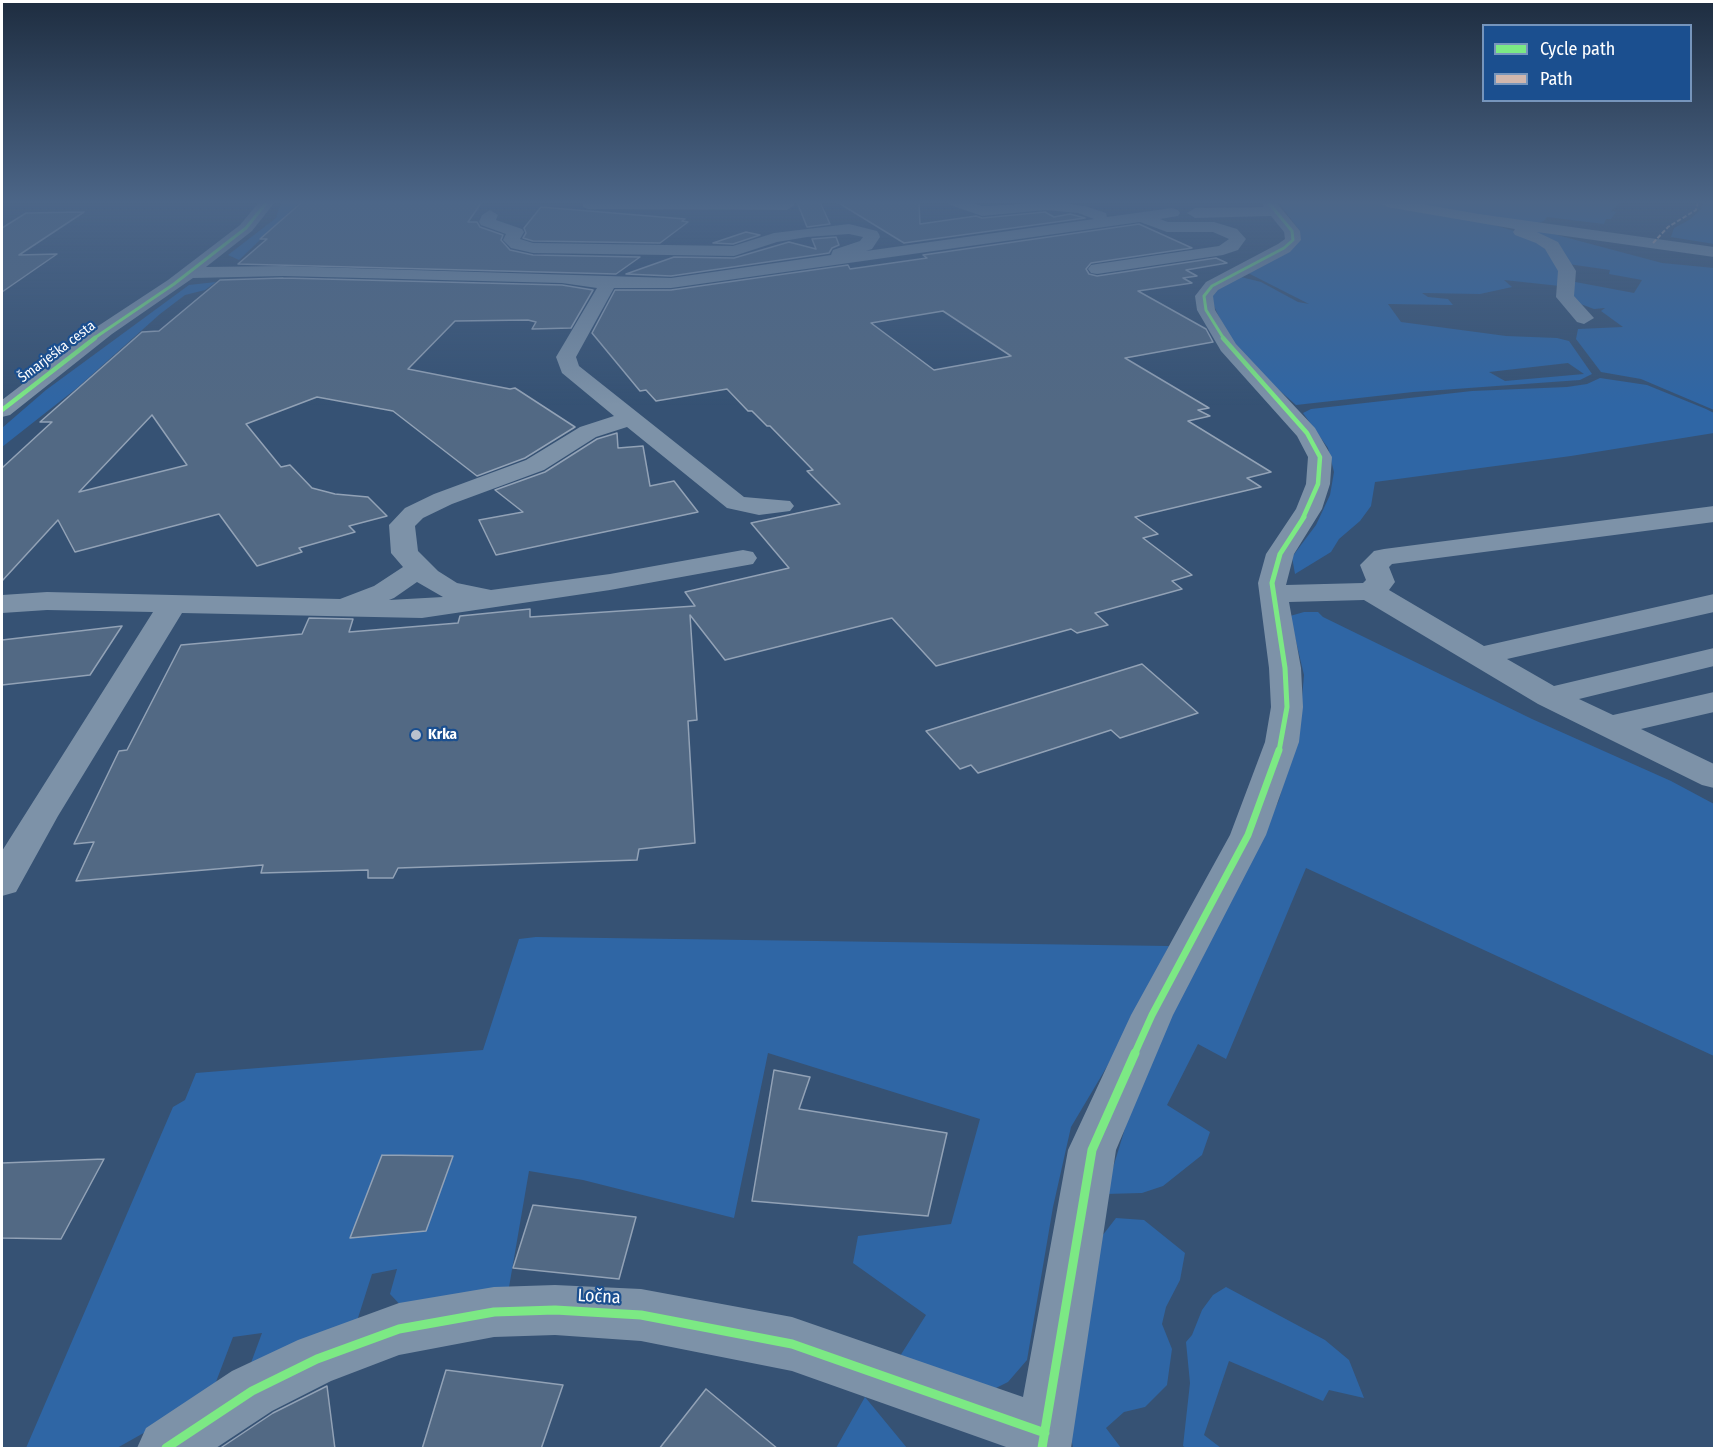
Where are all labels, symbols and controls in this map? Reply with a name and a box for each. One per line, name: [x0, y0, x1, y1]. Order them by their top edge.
legend: [1482, 24, 1692, 102]
text: Cycle path: [1540, 38, 1615, 60]
text: Path: [1540, 68, 1573, 90]
street label: Šmarješka cesta: [15, 318, 99, 386]
place label: Krka: [428, 726, 457, 744]
marker: Krka: [409, 728, 423, 742]
street label: Ločna: [577, 1285, 621, 1309]

